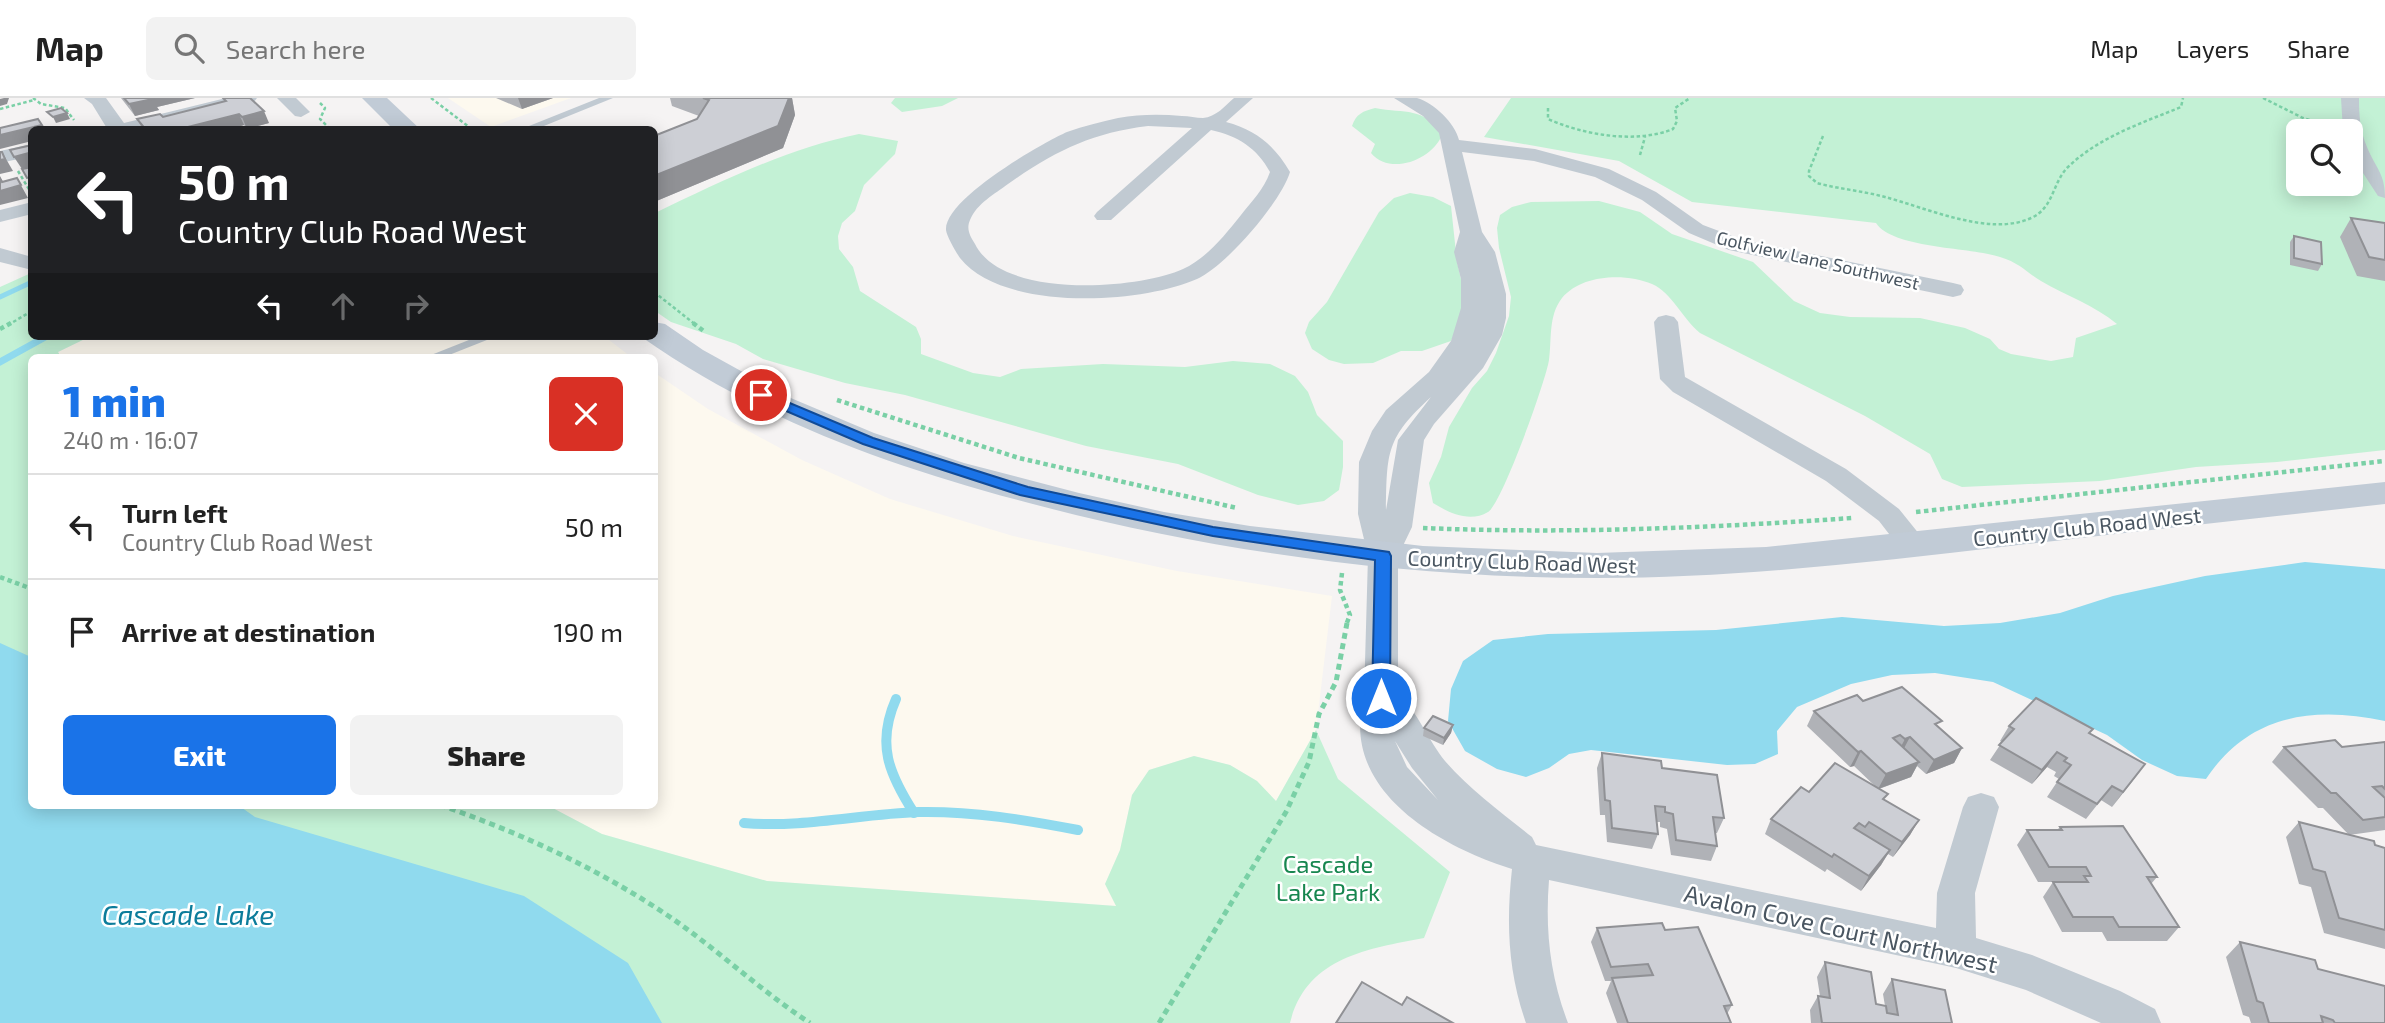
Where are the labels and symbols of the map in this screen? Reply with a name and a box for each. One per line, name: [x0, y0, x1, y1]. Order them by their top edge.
street label: Golfview Lane Southwest: [1714, 226, 1922, 294]
pin: [731, 365, 791, 425]
street label: Country Club Road West: [1972, 502, 2202, 550]
street label: Country Club Road West: [1407, 545, 1637, 577]
position arrow: [1344, 661, 1418, 735]
park label: Cascade Lake Park: [1276, 849, 1380, 906]
street label: Avalon Cove Court Northwest: [1682, 878, 2000, 978]
water label: Cascade Lake: [102, 897, 274, 931]

